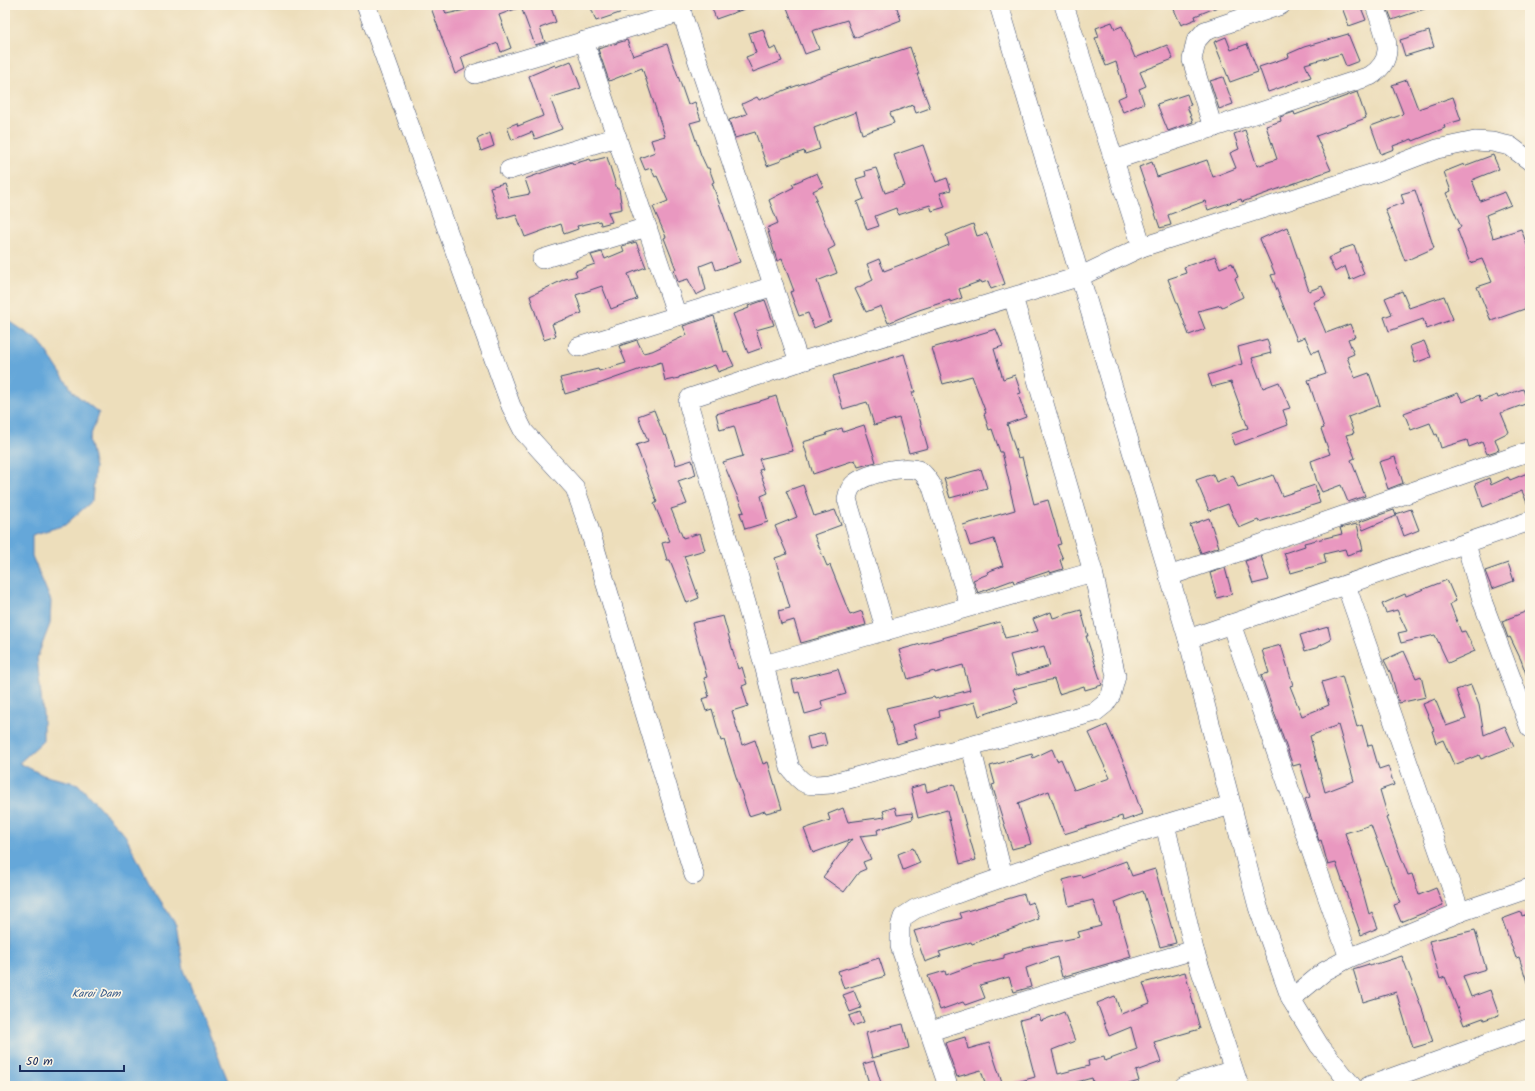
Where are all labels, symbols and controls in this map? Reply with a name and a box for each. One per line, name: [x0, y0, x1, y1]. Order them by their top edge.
water label: Karoi Dam: [72, 985, 121, 1003]
scale bar: [20, 1047, 124, 1073]
text: 50 m: [26, 1052, 53, 1071]

